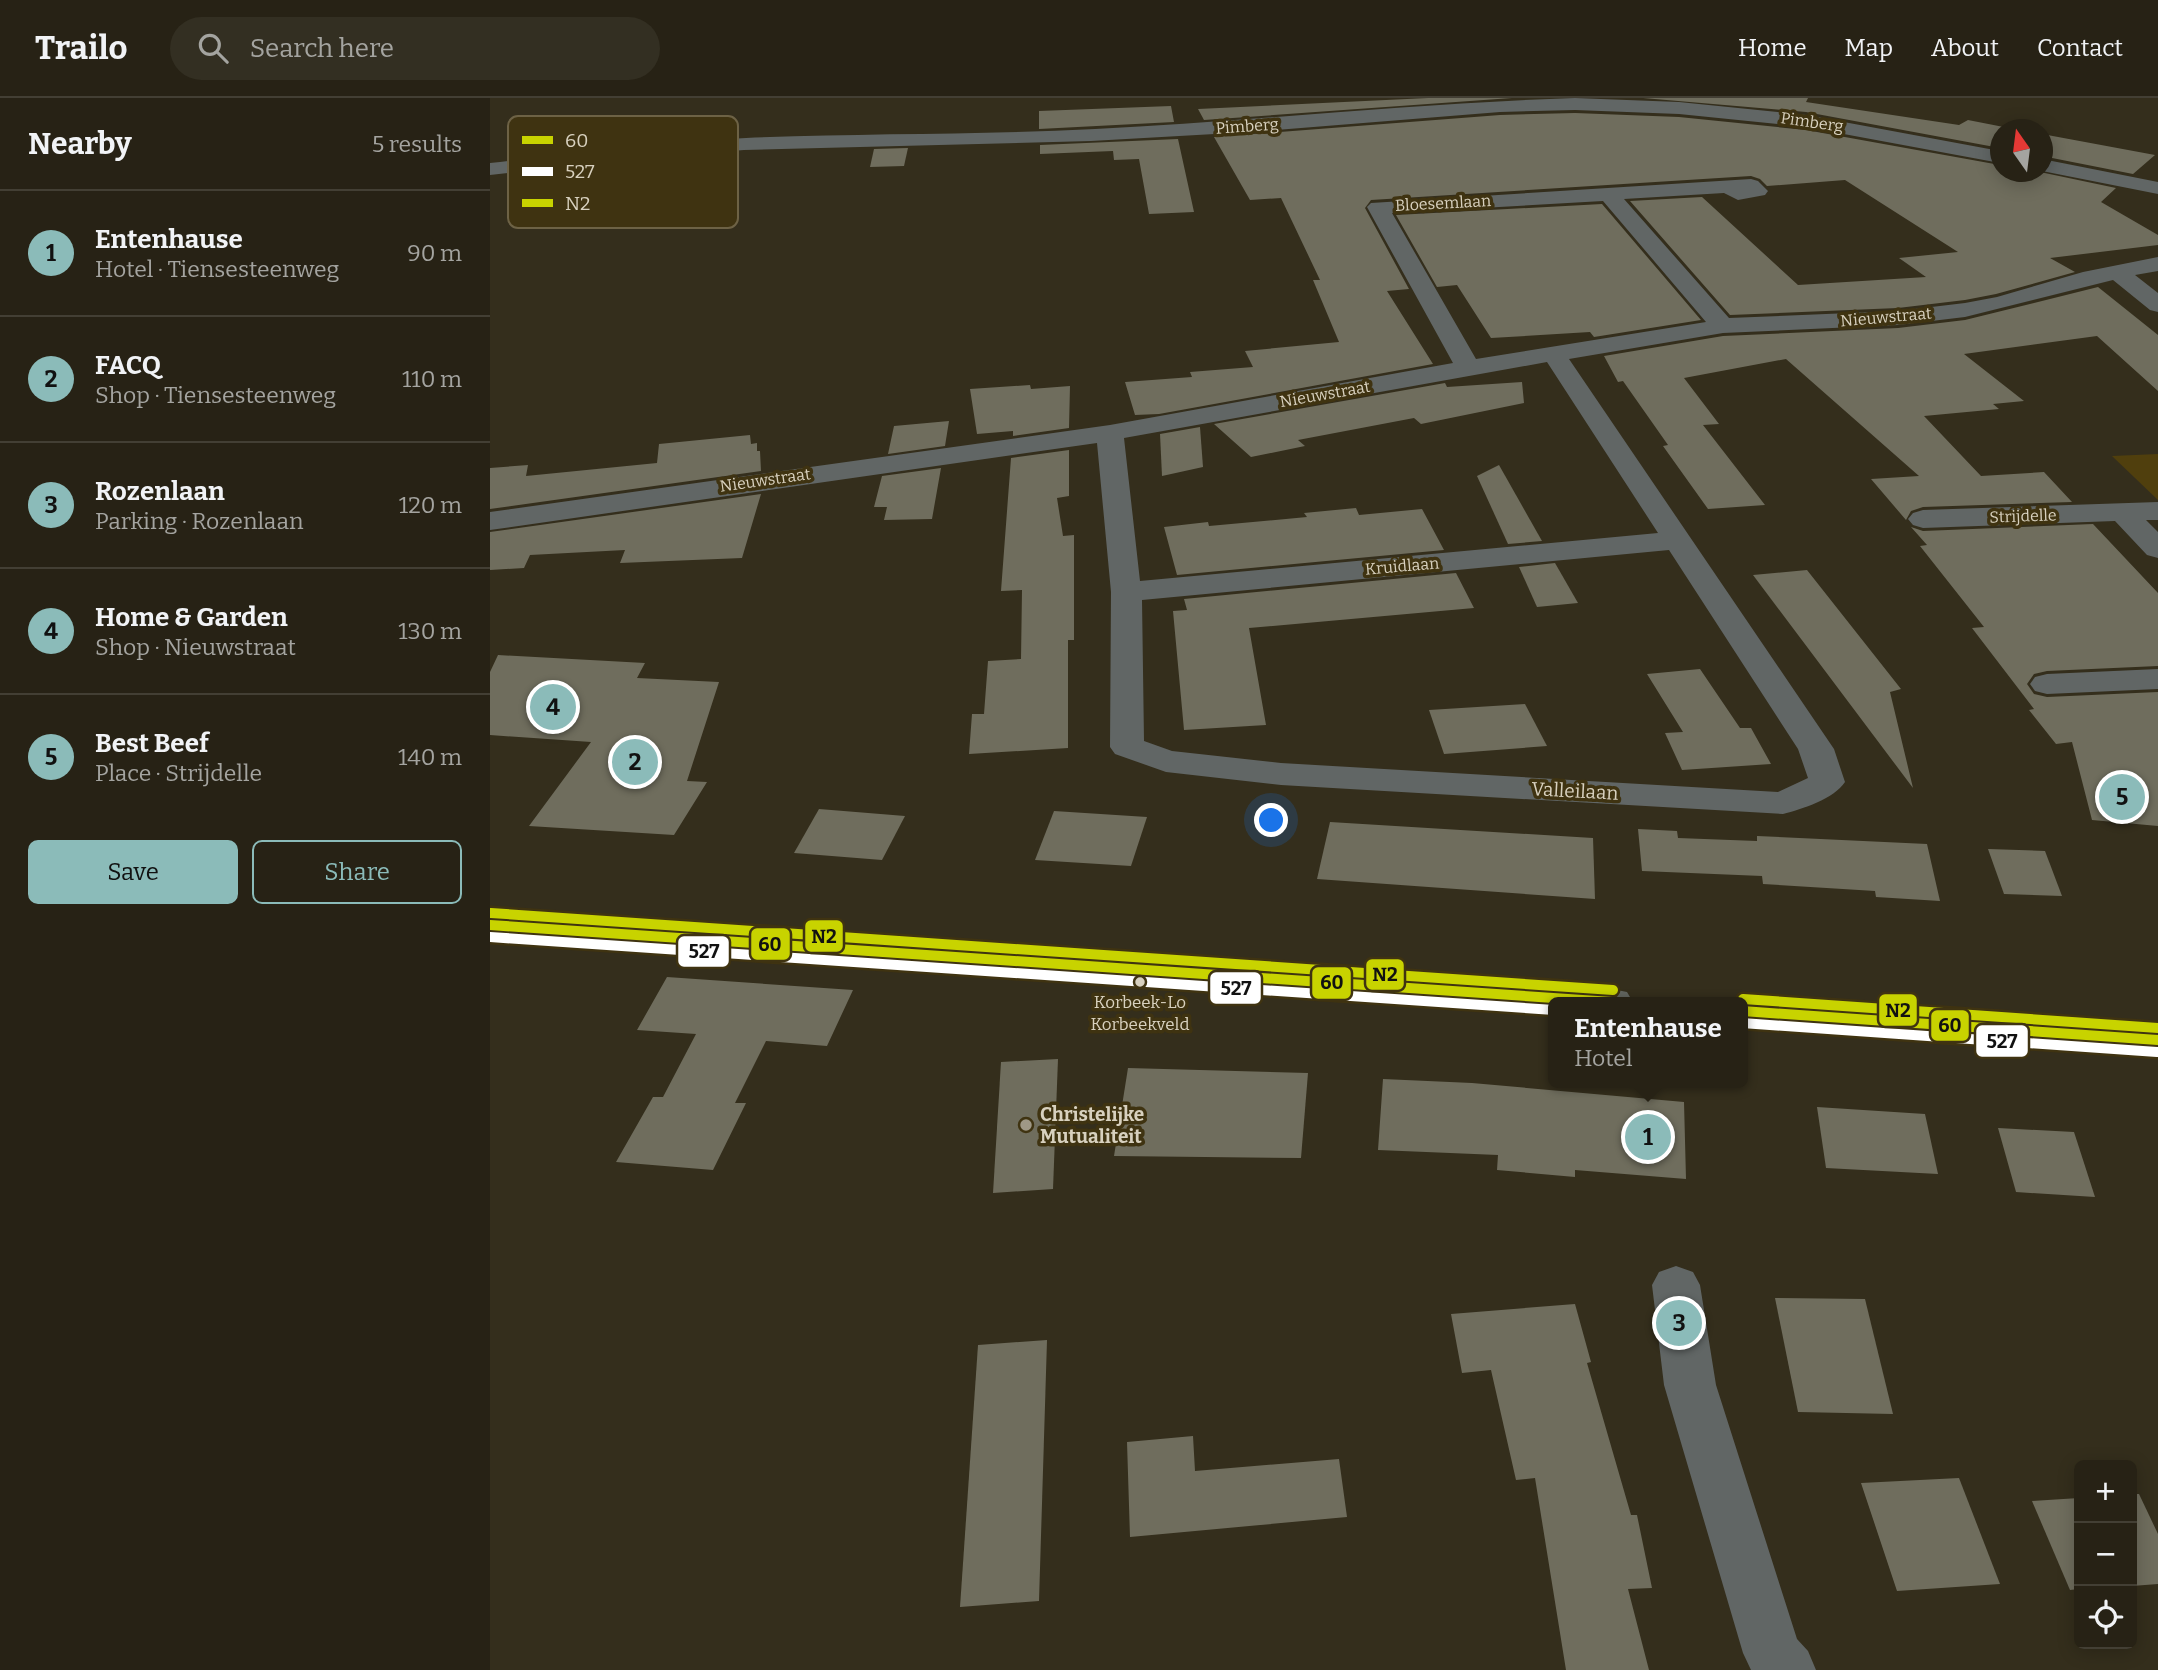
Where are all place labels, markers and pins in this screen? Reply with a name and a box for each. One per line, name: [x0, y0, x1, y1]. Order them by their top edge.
pin: 4: [530, 681, 576, 733]
pin: 2: [612, 736, 658, 788]
pin: 5: [2099, 771, 2145, 823]
marker: Korbeek-Lo Korbeekveld: [1133, 975, 1147, 989]
place label: Korbeek-Lo Korbeekveld: [1090, 992, 1190, 1035]
place label: Christelijke Mutualiteit: [1040, 1103, 1144, 1148]
pin: 1: [1625, 1111, 1671, 1163]
marker: Christelijke Mutualiteit: [1018, 1117, 1034, 1133]
pin: 3: [1656, 1297, 1702, 1349]

